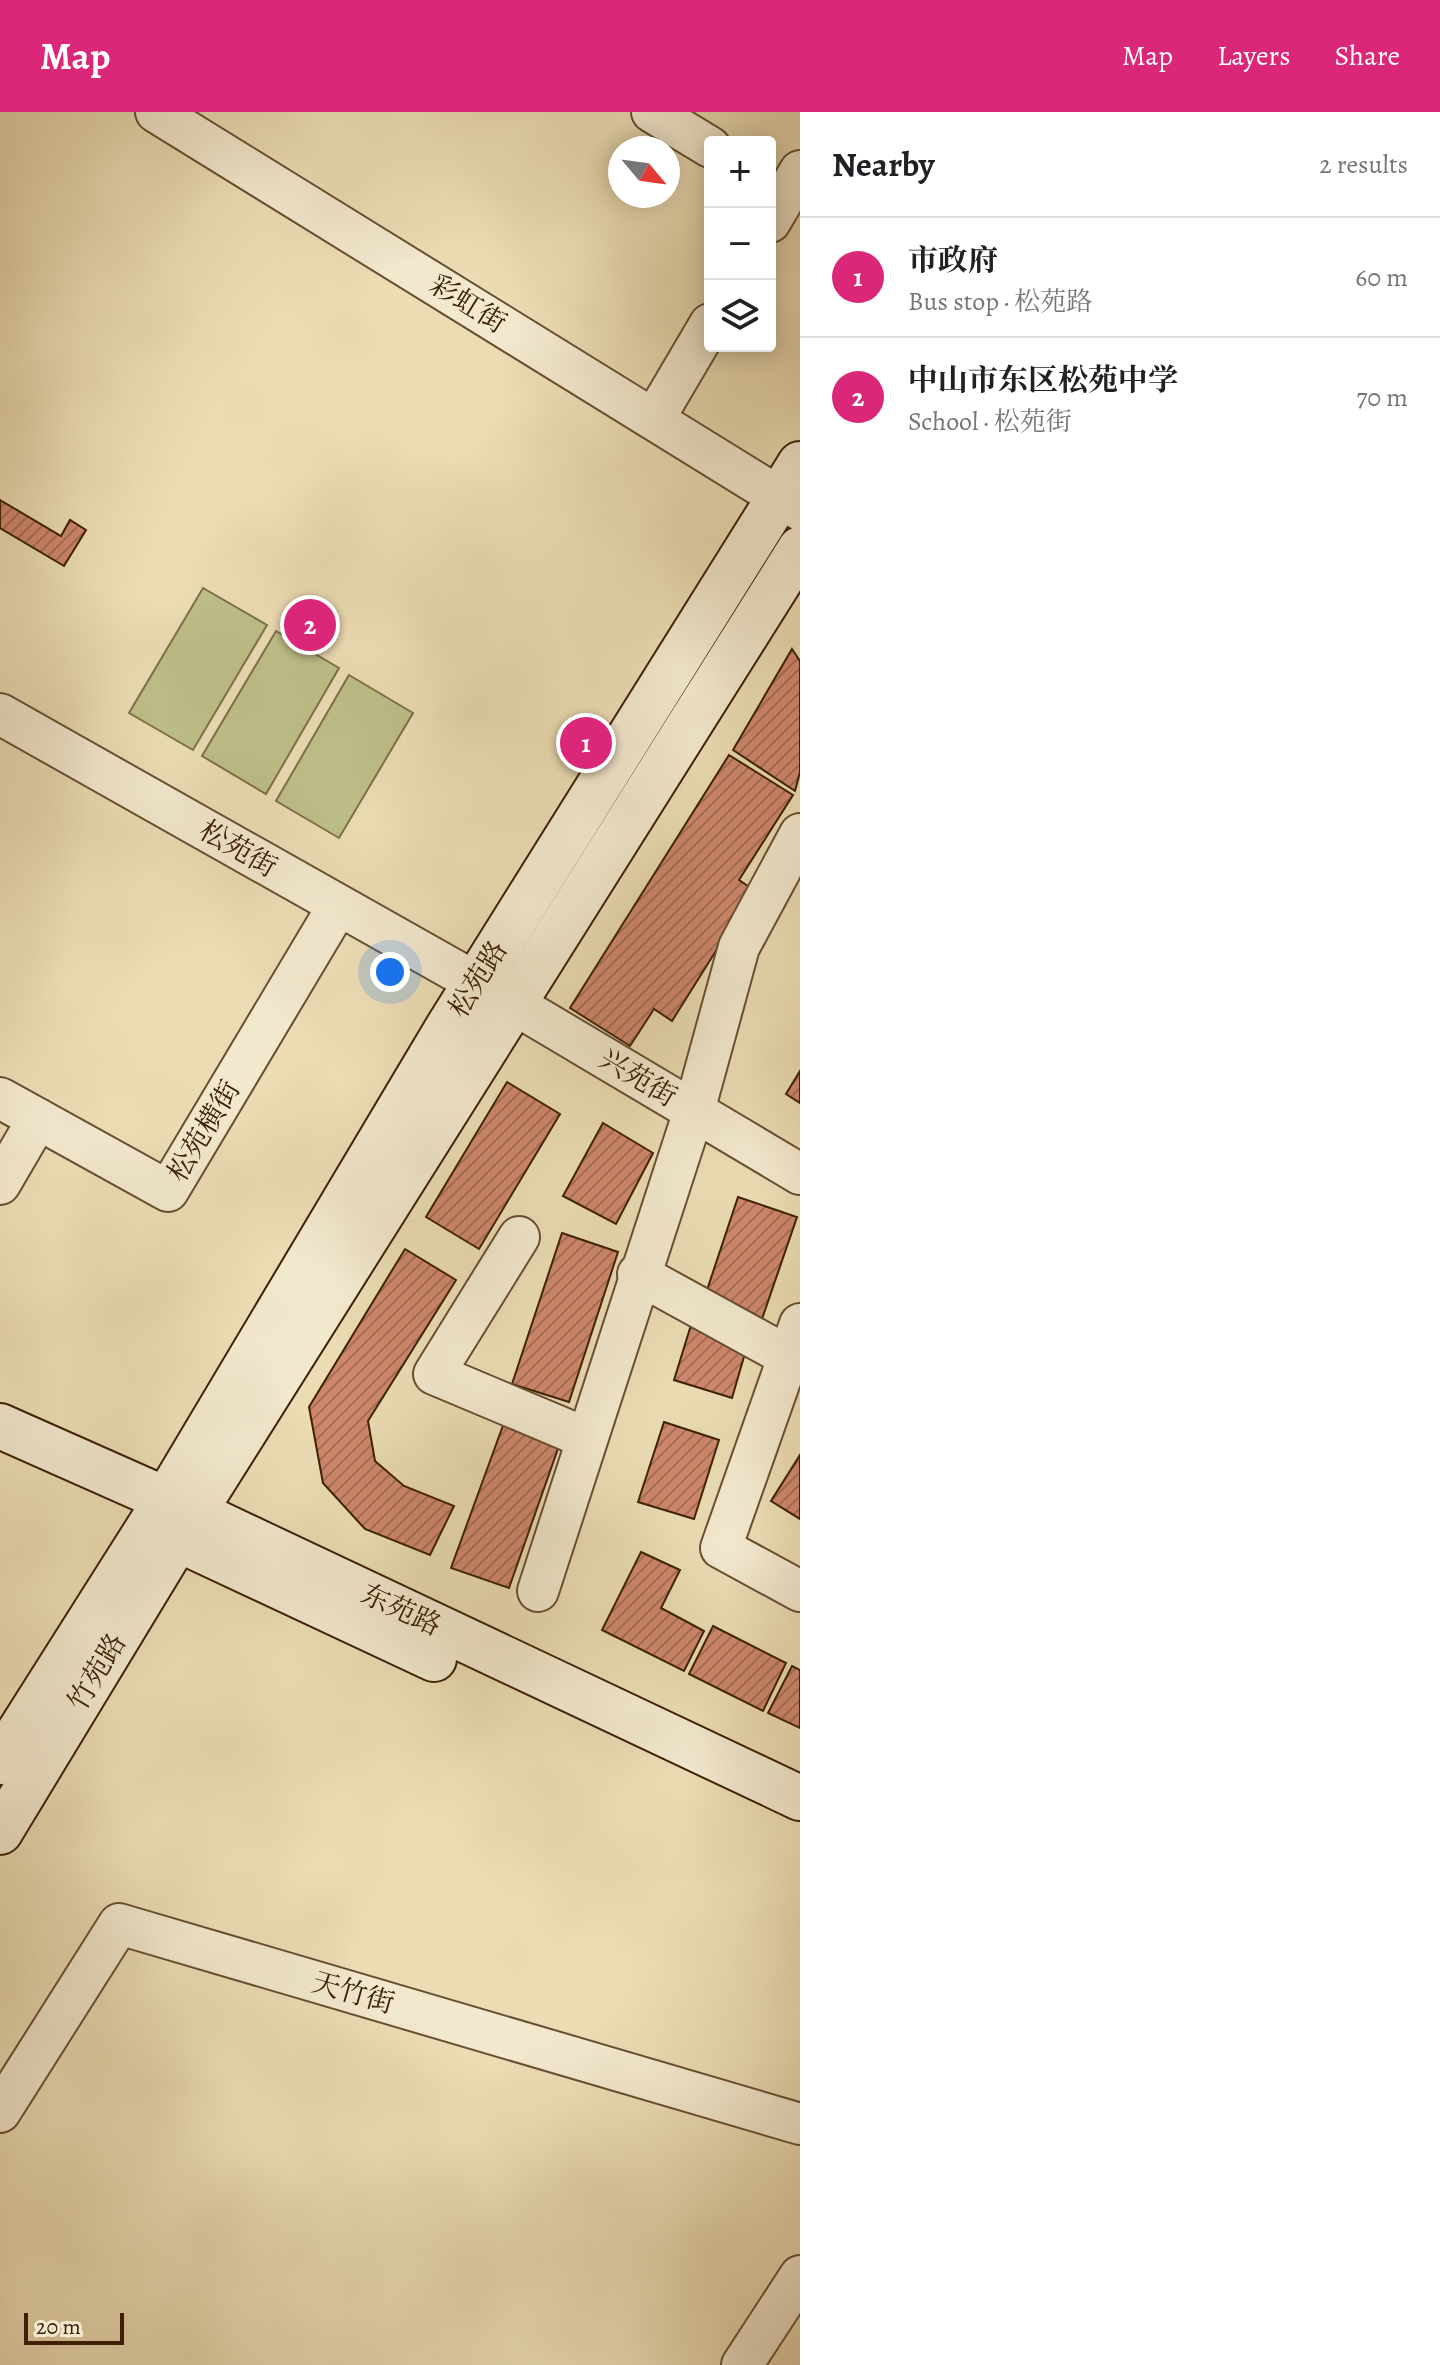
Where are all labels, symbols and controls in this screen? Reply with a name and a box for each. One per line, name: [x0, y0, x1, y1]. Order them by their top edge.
text: Map: [40, 30, 110, 82]
text: Map: [1122, 37, 1173, 75]
text: Layers: [1217, 37, 1290, 75]
text: Share: [1334, 37, 1400, 75]
north arrow: [608, 136, 680, 208]
map controls: [704, 136, 776, 352]
button: +: [704, 136, 776, 208]
text: Nearby: [832, 141, 935, 188]
text: 2 results: [1319, 147, 1408, 182]
button: −: [704, 208, 776, 280]
text: 市政府: [908, 240, 998, 280]
text: 1: [853, 260, 863, 295]
text: 60 m: [1355, 260, 1408, 295]
street label: 彩虹街: [422, 266, 514, 342]
button: layers: [704, 280, 776, 352]
text: Bus stop · 松苑路: [908, 284, 1092, 319]
text: 中山市东区松苑中学: [908, 360, 1178, 400]
text: 2: [852, 380, 864, 415]
text: 70 m: [1356, 380, 1408, 415]
text: School · 松苑街: [908, 404, 1072, 439]
pin: 2: [284, 595, 336, 655]
pin: 1: [560, 713, 612, 773]
street label: 松苑街: [192, 812, 284, 886]
street label: 松苑路: [440, 933, 516, 1025]
your location: [370, 952, 410, 992]
street label: 兴苑街: [592, 1040, 684, 1116]
street label: 松苑横街: [159, 1073, 249, 1189]
street label: 东苑路: [355, 1575, 447, 1645]
street label: 竹苑路: [59, 1626, 135, 1718]
street label: 天竹街: [307, 1963, 399, 2023]
scale bar: [24, 2309, 124, 2345]
text: 20 m: [36, 2312, 81, 2342]

